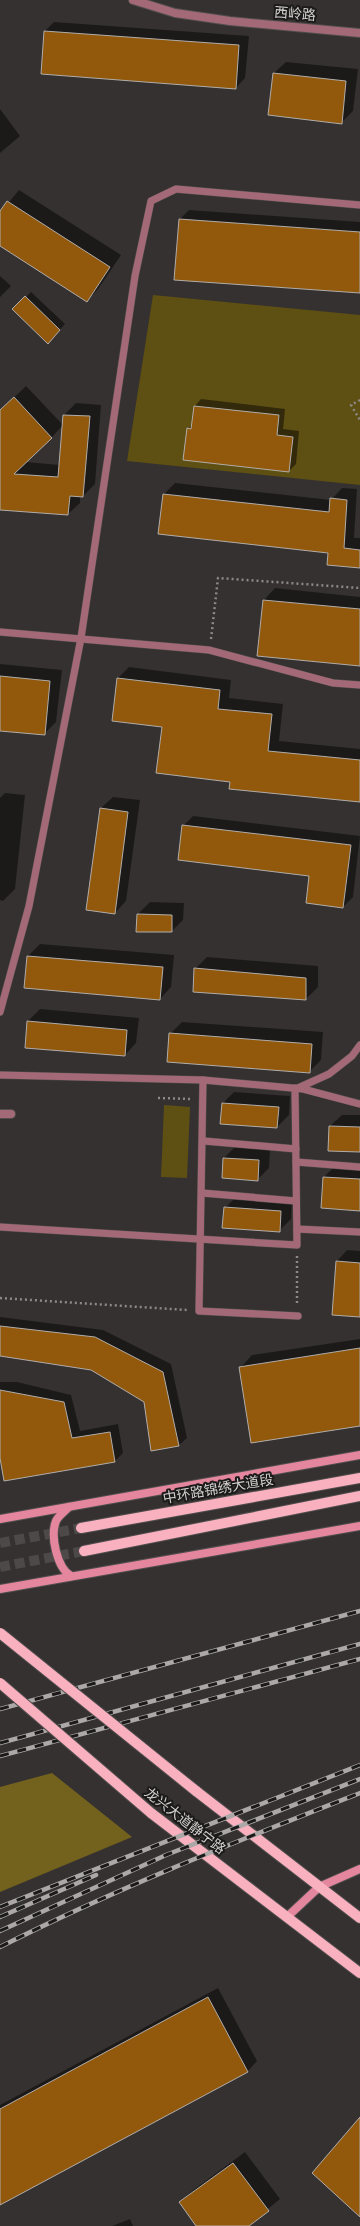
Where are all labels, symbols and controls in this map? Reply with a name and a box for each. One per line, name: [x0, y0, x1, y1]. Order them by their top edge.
street label: 西岭路: [273, 4, 317, 23]
street label: 中环路锦绣大道段: [162, 1472, 274, 1506]
street label: 龙兴大道静宁路: [142, 1784, 229, 1857]

